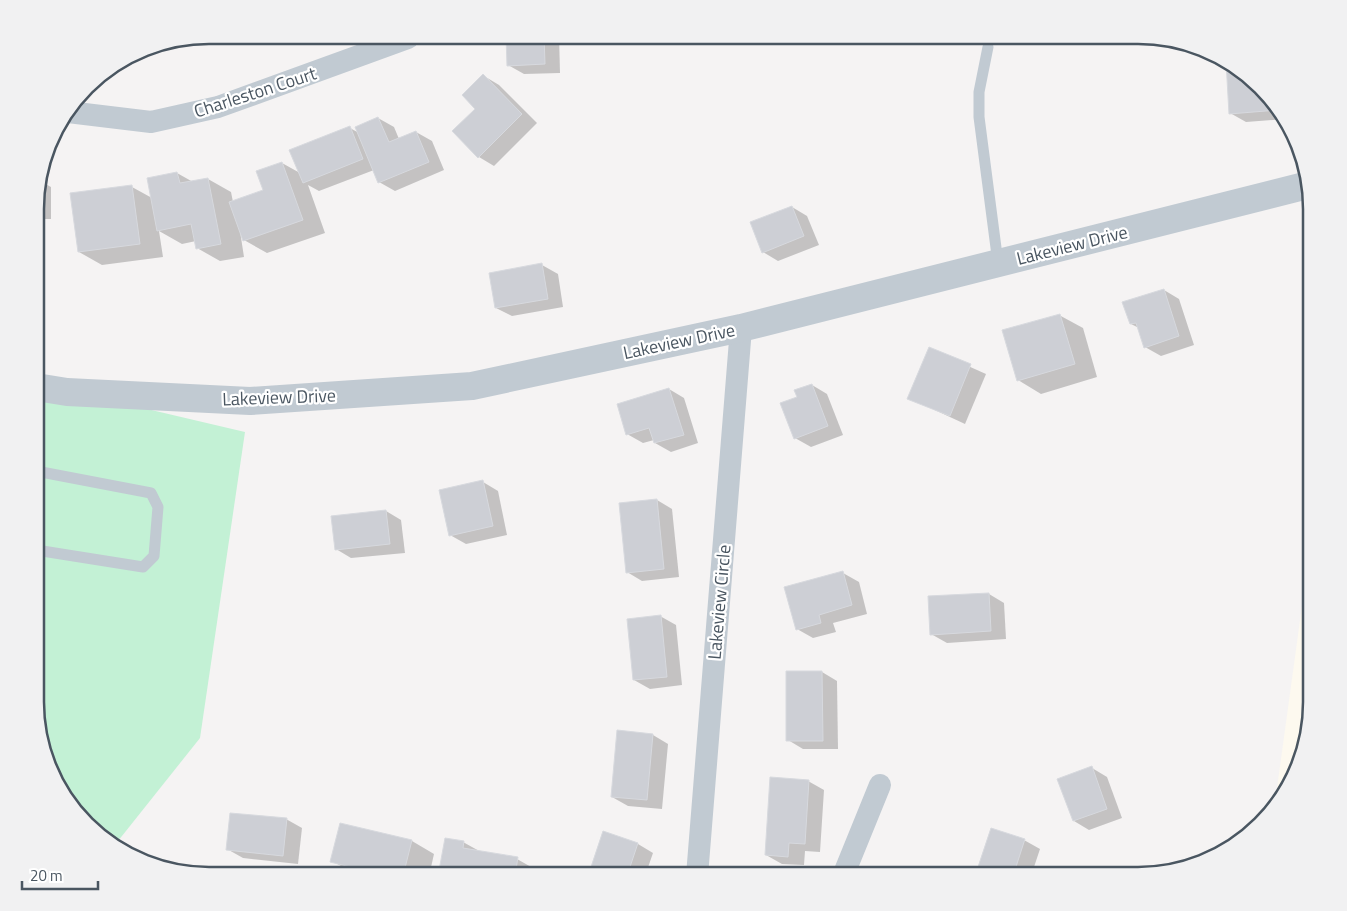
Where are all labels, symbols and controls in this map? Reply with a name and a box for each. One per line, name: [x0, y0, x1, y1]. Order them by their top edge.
street label: Charleston Court: [190, 59, 320, 124]
street label: Lakeview Drive: [1014, 218, 1130, 272]
street label: Lakeview Drive: [621, 316, 737, 366]
street label: Lakeview Drive: [222, 382, 336, 412]
street label: Lakeview Circle: [701, 543, 737, 661]
scale bar: [22, 858, 99, 890]
text: 20 m: [30, 864, 63, 887]

